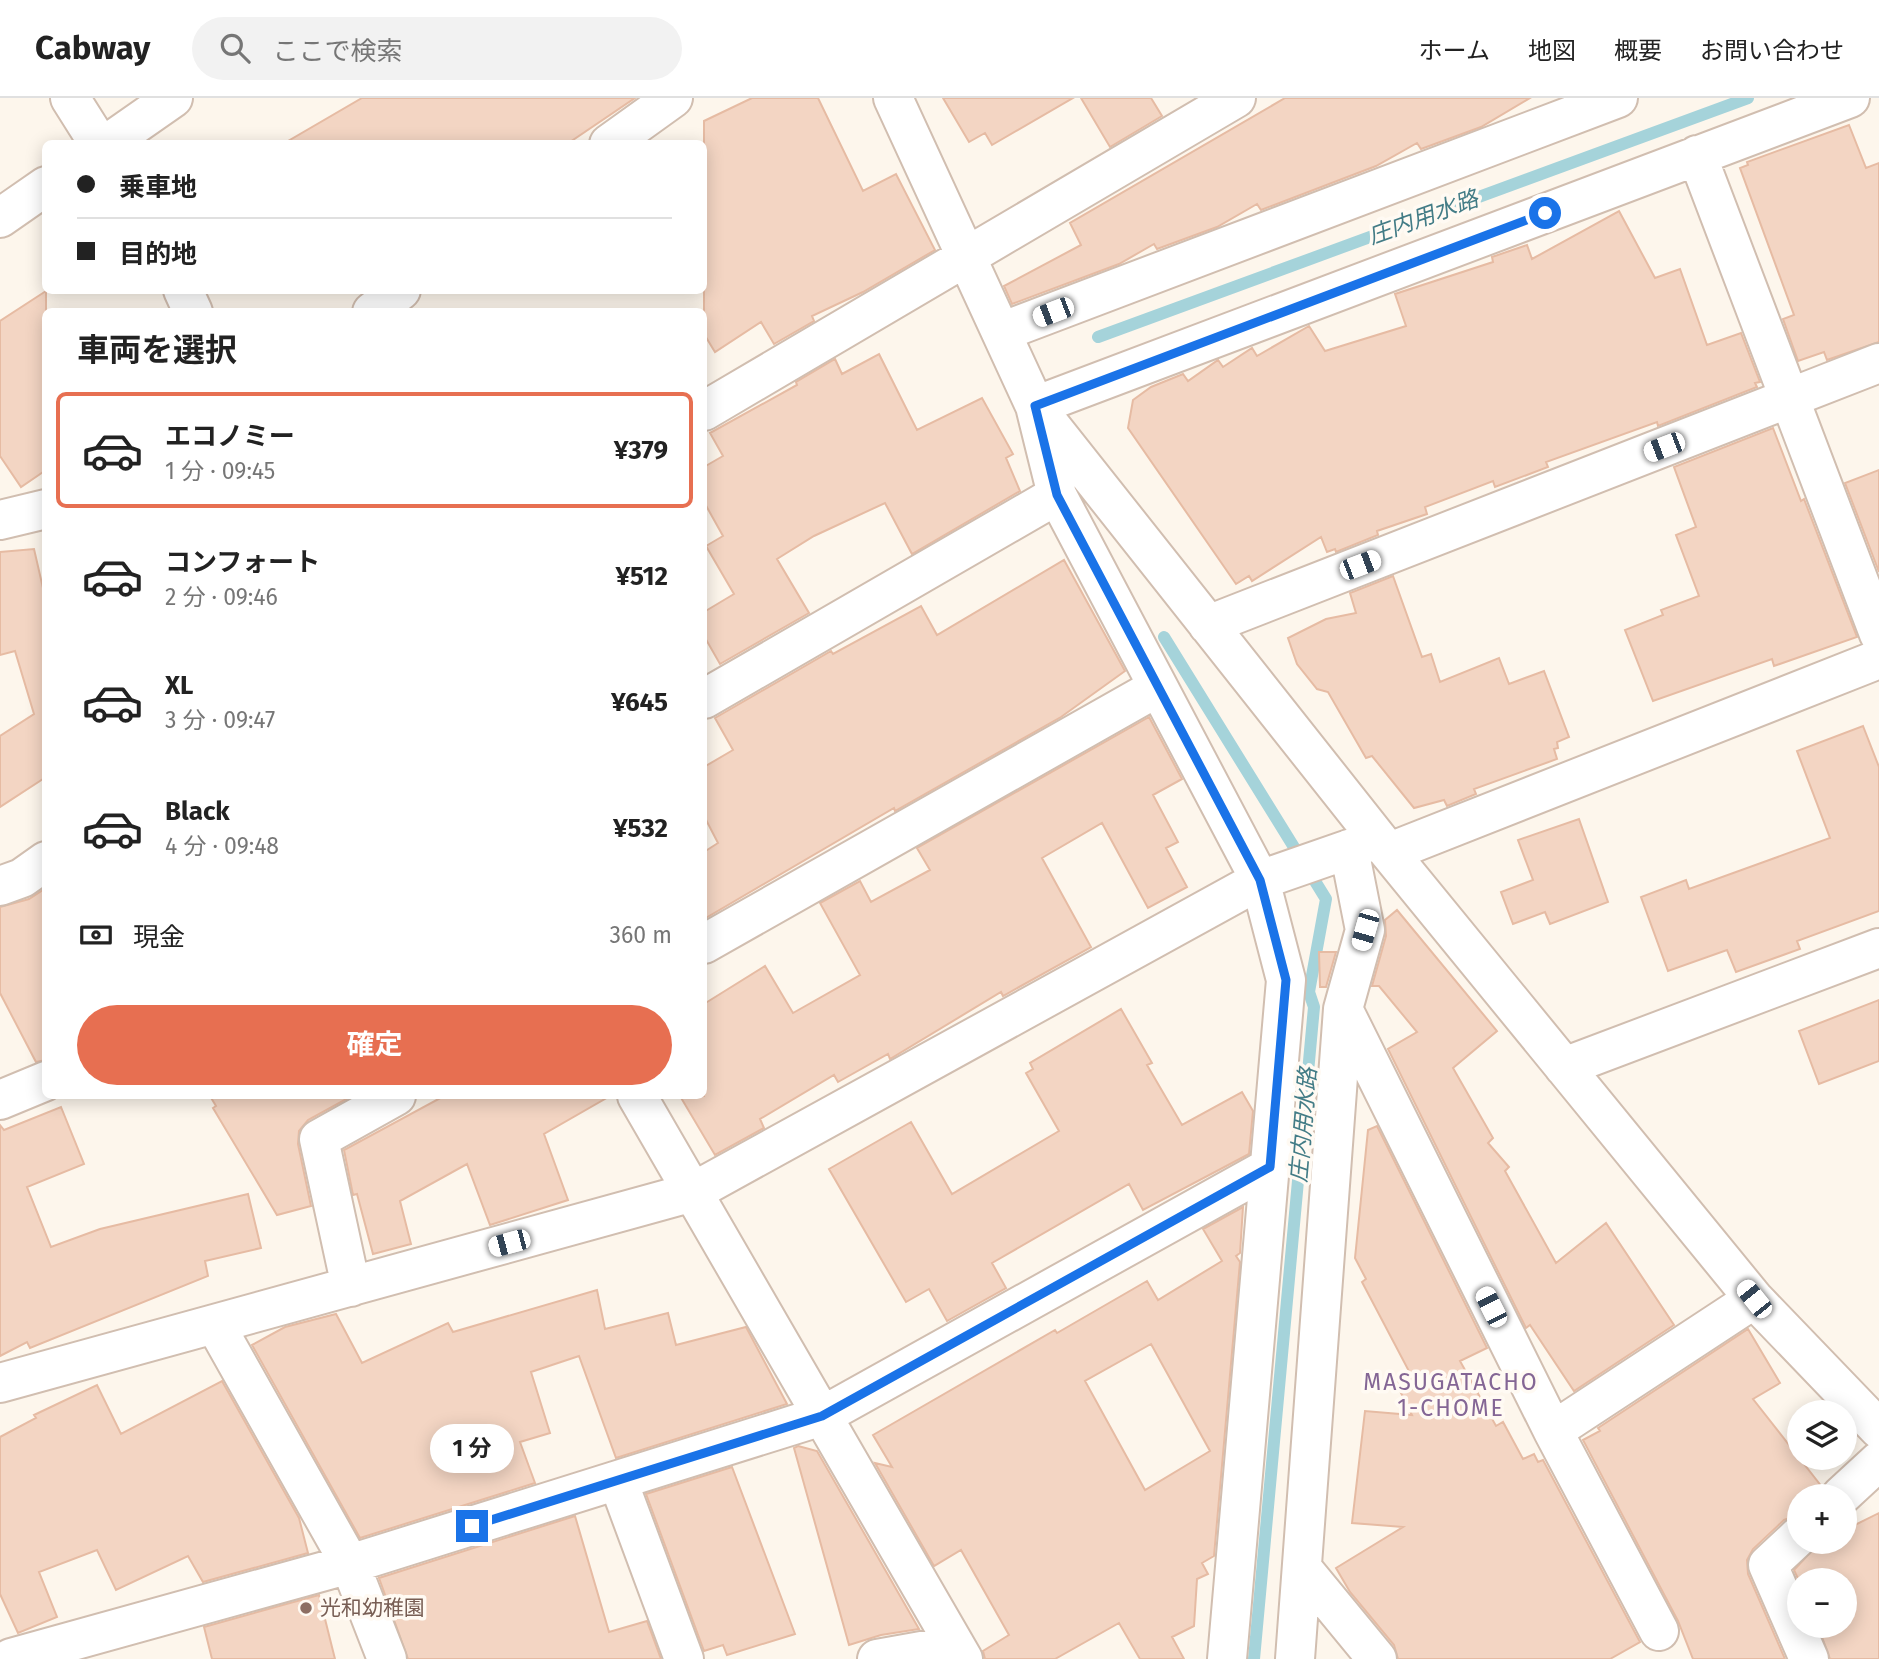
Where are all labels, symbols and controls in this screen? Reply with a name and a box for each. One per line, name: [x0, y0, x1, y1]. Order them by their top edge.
search box: [192, 17, 682, 80]
text: Cabway: [35, 28, 150, 68]
icon: search: [216, 29, 254, 67]
text: ここで検索: [272, 36, 402, 67]
text: ホーム: [1419, 37, 1490, 65]
text: 地図: [1528, 37, 1576, 65]
text: 概要: [1614, 37, 1662, 65]
text: お問い合わせ: [1700, 37, 1844, 65]
text: 乗車地: [119, 172, 197, 203]
water label: 庄内用水路: [1364, 183, 1484, 250]
route start: [1529, 197, 1561, 229]
text: 目的地: [119, 239, 197, 270]
car: [1030, 295, 1077, 329]
text: 車両を選択: [77, 331, 237, 369]
icon: car: [81, 419, 144, 482]
text: エコノミー: [165, 421, 295, 452]
car: [1641, 430, 1688, 464]
text: ¥379: [614, 435, 668, 466]
text: 1 分 · 09:45: [165, 457, 275, 485]
icon: car: [81, 545, 144, 608]
text: コンフォート: [165, 547, 320, 578]
car: [1337, 548, 1384, 582]
text: ¥512: [616, 561, 668, 592]
text: 2 分 · 09:46: [165, 583, 278, 611]
text: XL: [165, 670, 193, 701]
icon: car: [81, 671, 144, 734]
text: ¥645: [611, 687, 668, 718]
text: 3 分 · 09:47: [165, 706, 275, 734]
text: Black: [165, 796, 230, 827]
icon: car: [81, 797, 144, 860]
text: ¥532: [613, 813, 668, 844]
text: 4 分 · 09:48: [165, 832, 279, 860]
car: [1350, 907, 1381, 953]
icon: cash: [77, 916, 115, 954]
text: 360 m: [610, 921, 672, 949]
text: 現金: [133, 922, 185, 953]
button: 確定: [77, 1005, 672, 1085]
water label: 庄内用水路: [1284, 1065, 1322, 1184]
car: [486, 1227, 533, 1259]
car: [1733, 1276, 1776, 1322]
car: [1473, 1284, 1510, 1330]
district label: MASUGATACHO 1-CHOME: [1363, 1368, 1539, 1422]
map controls: [1787, 1400, 1857, 1638]
button: layers: [1787, 1400, 1857, 1470]
callout: 1 分: [430, 1424, 514, 1474]
text: 1 分: [452, 1434, 492, 1462]
button: +: [1787, 1484, 1857, 1554]
route end: [456, 1510, 488, 1542]
button: −: [1787, 1568, 1857, 1638]
place label: 光和幼稚園: [320, 1595, 425, 1621]
marker: 光和幼稚園: [298, 1600, 314, 1616]

